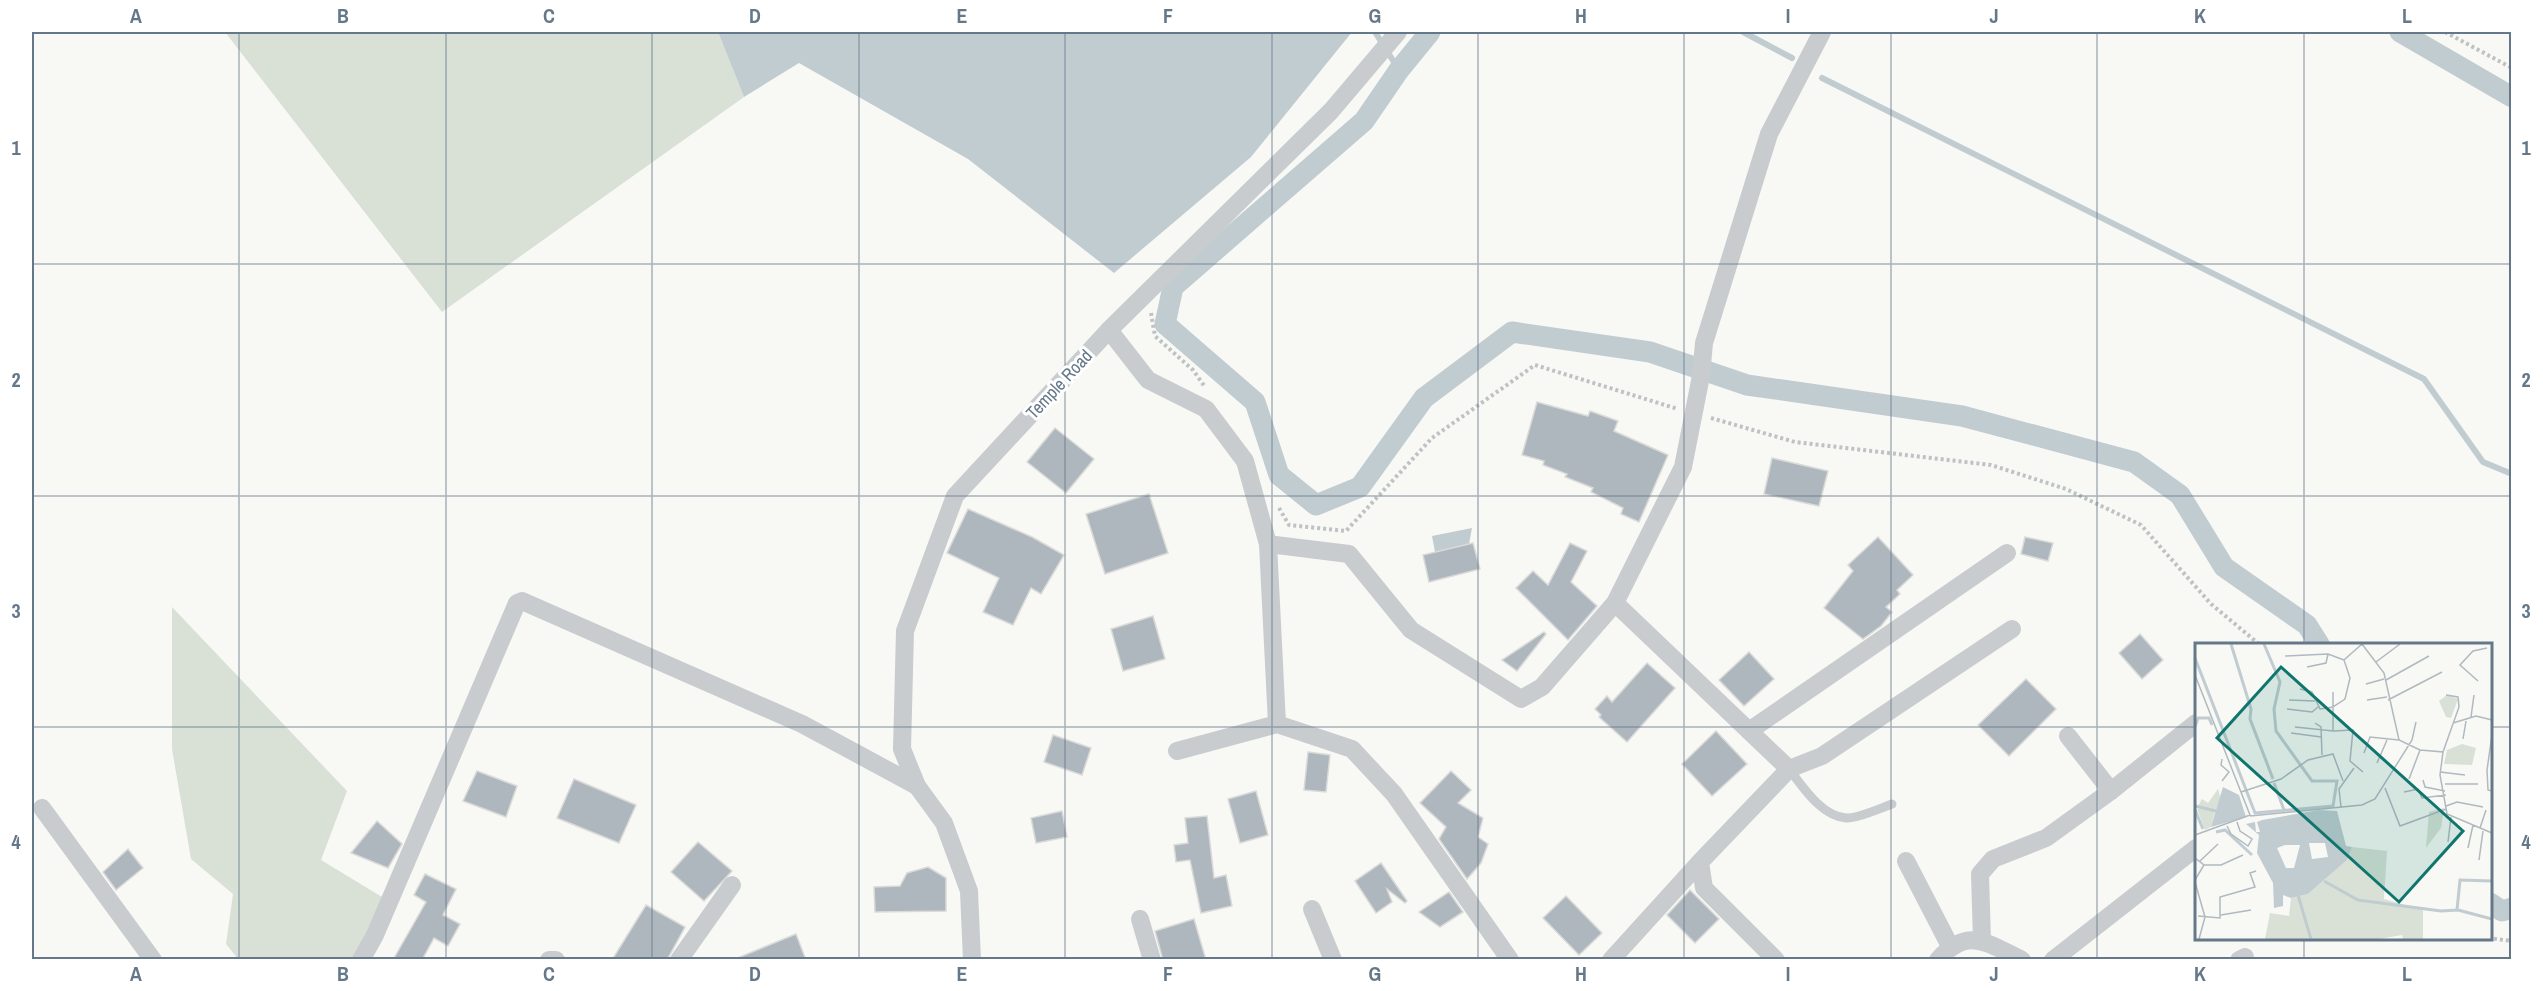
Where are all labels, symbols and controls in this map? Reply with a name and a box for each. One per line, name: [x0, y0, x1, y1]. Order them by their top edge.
text: A: [130, 2, 142, 29]
text: B: [337, 2, 349, 29]
text: C: [543, 2, 555, 29]
text: D: [749, 2, 761, 29]
text: E: [957, 2, 968, 29]
text: F: [1163, 2, 1173, 29]
text: G: [1369, 2, 1381, 29]
text: H: [1575, 2, 1587, 29]
text: I: [1786, 2, 1790, 29]
text: J: [1989, 2, 1999, 29]
text: K: [2194, 2, 2206, 29]
text: L: [2402, 2, 2412, 29]
text: 1: [11, 134, 21, 161]
text: 1: [2521, 134, 2531, 161]
street label: Temple Road: [1020, 344, 1098, 424]
text: 2: [11, 366, 21, 393]
text: 2: [2521, 366, 2531, 393]
text: 3: [11, 597, 21, 624]
text: 3: [2521, 597, 2531, 624]
inset map: [2195, 643, 2492, 940]
text: 4: [11, 828, 21, 855]
text: 4: [2521, 828, 2531, 855]
text: A: [130, 960, 142, 987]
text: B: [337, 960, 349, 987]
text: C: [543, 960, 555, 987]
text: D: [749, 960, 761, 987]
text: E: [957, 960, 968, 987]
text: F: [1163, 960, 1173, 987]
text: G: [1369, 960, 1381, 987]
text: H: [1575, 960, 1587, 987]
text: I: [1786, 960, 1790, 987]
text: J: [1989, 960, 1999, 987]
text: K: [2194, 960, 2206, 987]
text: L: [2402, 960, 2412, 987]

